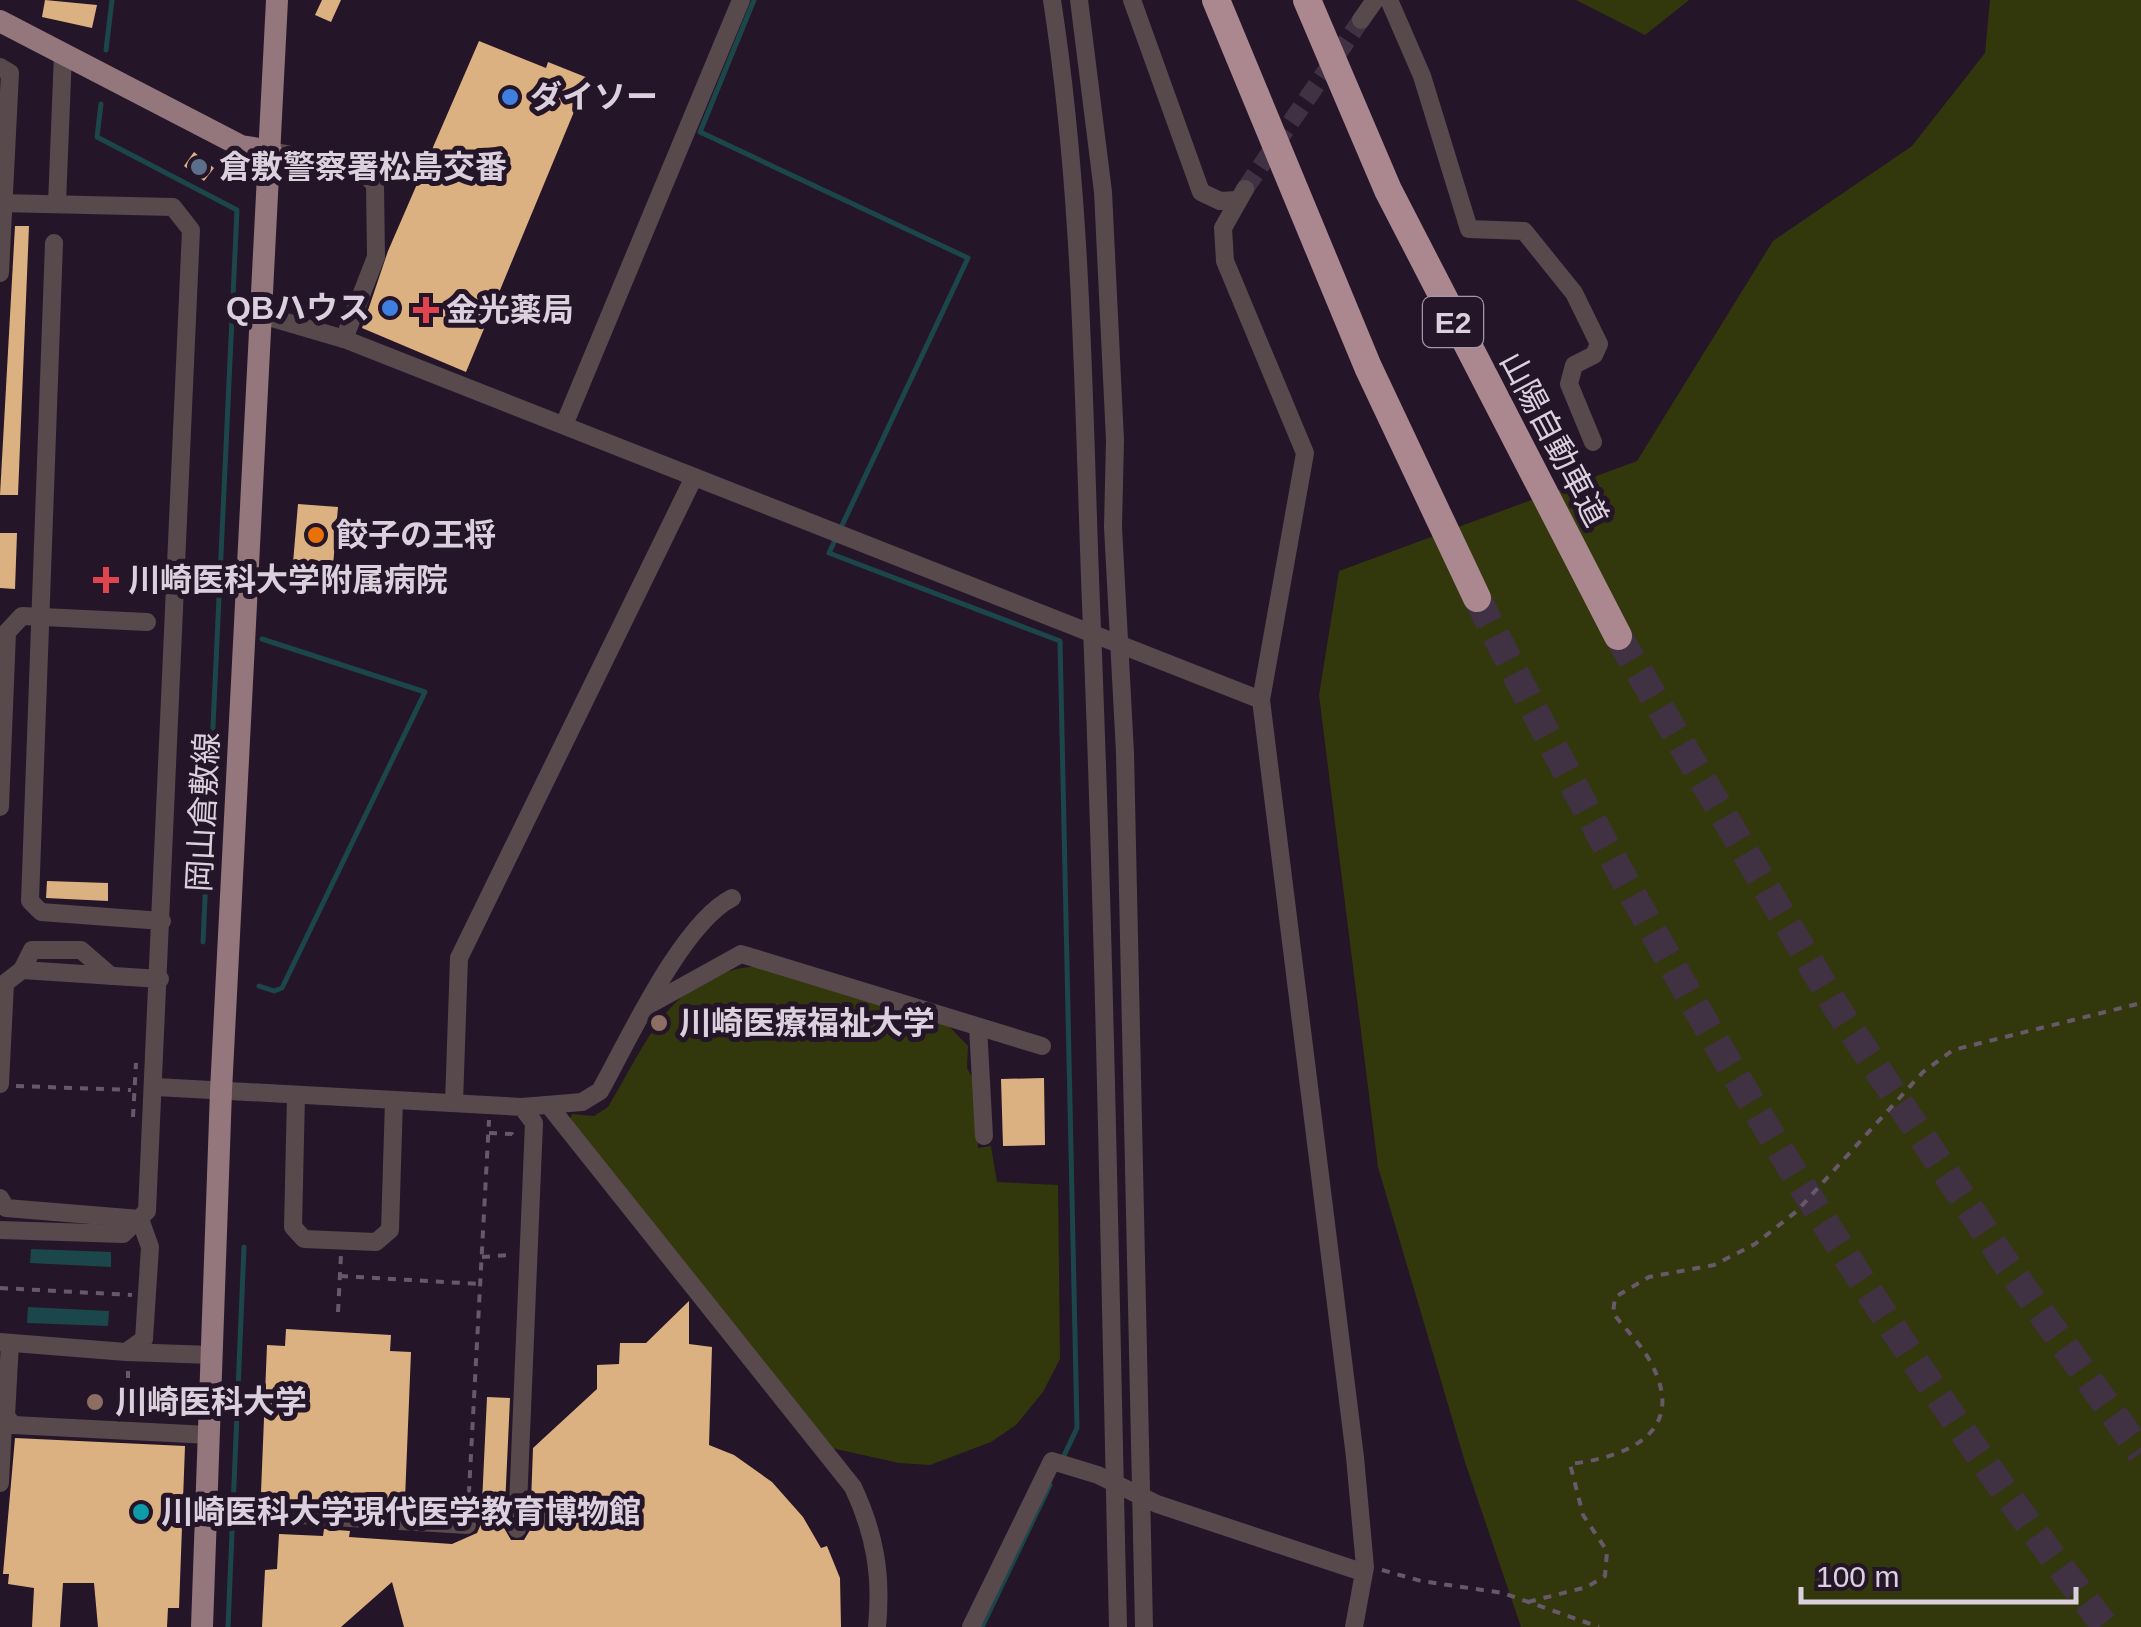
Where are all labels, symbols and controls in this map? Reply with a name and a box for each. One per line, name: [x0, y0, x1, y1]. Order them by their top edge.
place label: ダイソー: [530, 79, 658, 115]
marker: ダイソー: [499, 86, 521, 108]
place label: 倉敷警察署松島交番: [219, 149, 507, 185]
marker: 倉敷警察署松島交番: [188, 156, 210, 178]
place label: QBハウス: [226, 290, 370, 326]
place label: 金光薬局: [446, 292, 574, 328]
marker: QBハウス: [379, 297, 401, 319]
road number: E2: [1423, 297, 1483, 347]
marker: 金光薬局: [415, 299, 437, 321]
street label: 山陽自動車道: [1493, 346, 1615, 532]
place label: 餃子の王将: [336, 517, 496, 553]
marker: 餃子の王将: [305, 524, 327, 546]
place label: 川崎医科大学附属病院: [128, 562, 448, 598]
marker: 川崎医科大学附属病院: [93, 567, 119, 593]
street label: 岡山倉敷線: [181, 731, 225, 893]
place label: 川崎医療福祉大学: [679, 1005, 935, 1041]
marker: 川崎医療福祉大学: [648, 1012, 670, 1034]
place label: 川崎医科大学: [115, 1384, 307, 1420]
marker: 川崎医科大学: [84, 1391, 106, 1413]
place label: 川崎医科大学現代医学教育博物館: [161, 1494, 641, 1530]
marker: 川崎医科大学現代医学教育博物館: [130, 1501, 152, 1523]
scale bar: [1801, 1542, 2076, 1604]
text: 100 m: [1816, 1560, 1899, 1593]

